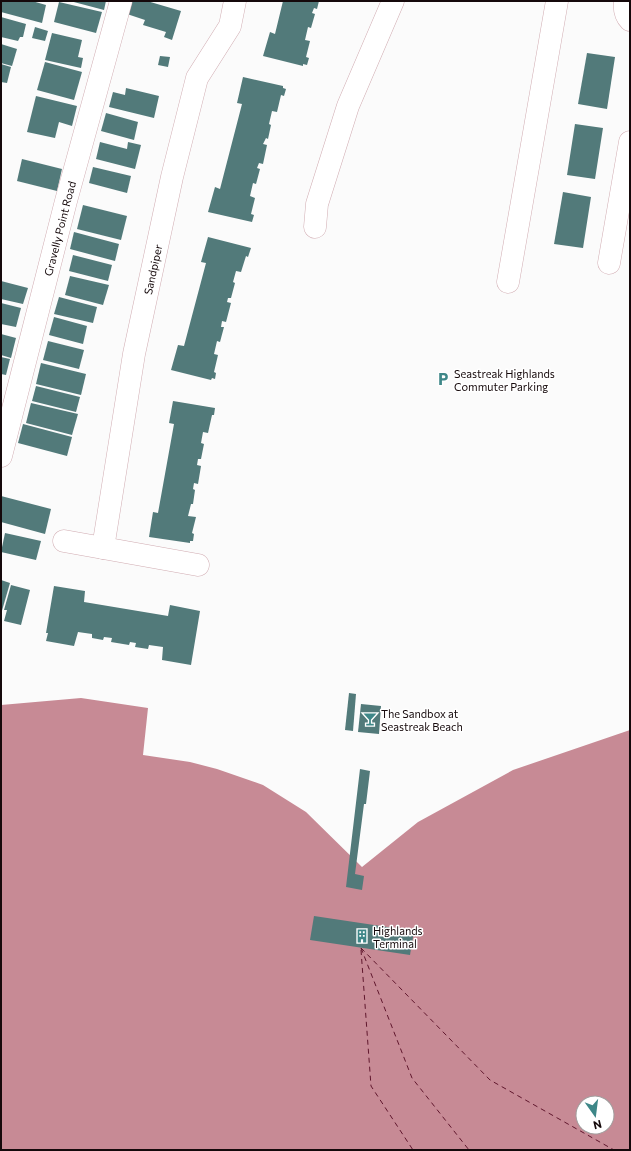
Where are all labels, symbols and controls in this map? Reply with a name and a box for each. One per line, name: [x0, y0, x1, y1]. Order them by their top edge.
street label: Gravelly Point Road: [41, 179, 78, 277]
street label: Sandpiper: [140, 243, 164, 296]
place label: Seastreak Highlands Commuter Parking: [454, 367, 555, 393]
parking icon: Seastreak Highlands Commuter Parking: [435, 371, 451, 387]
place label: The Sandbox at Seastreak Beach: [381, 707, 463, 733]
bar icon: The Sandbox at Seastreak Beach: [362, 711, 378, 727]
place label: Highlands Terminal: [373, 924, 423, 950]
building icon: Highlands Terminal: [354, 928, 370, 944]
north arrow: [575, 1095, 615, 1135]
text: N: [592, 1118, 603, 1132]

